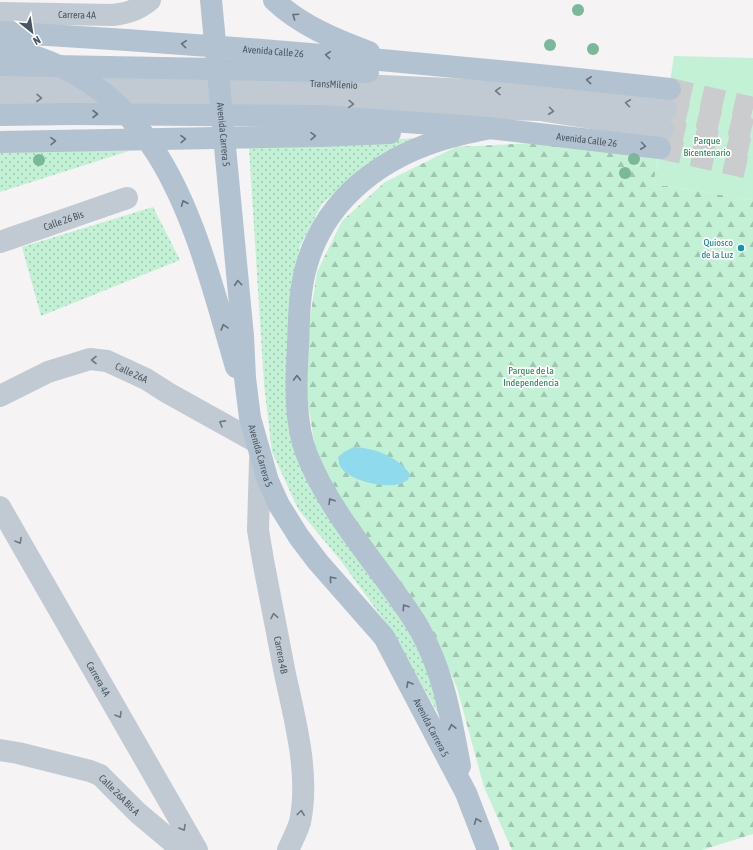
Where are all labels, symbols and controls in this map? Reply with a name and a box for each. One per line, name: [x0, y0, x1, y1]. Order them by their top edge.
street label: Carrera 4A: [58, 9, 96, 20]
north arrow: [12, 12, 52, 52]
one-way arrow: [292, 14, 299, 21]
text: N: [31, 34, 43, 47]
one-way arrow: [181, 39, 187, 48]
street label: Avenida Calle 26: [242, 43, 305, 59]
one-way arrow: [325, 51, 331, 60]
one-way arrow: [586, 76, 592, 85]
street label: TransMilenio: [310, 77, 358, 90]
one-way arrow: [495, 87, 501, 95]
one-way arrow: [36, 94, 42, 103]
one-way arrow: [348, 99, 354, 108]
one-way arrow: [625, 99, 631, 108]
street label: Avenida Carrera 5: [215, 102, 232, 167]
one-way arrow: [548, 107, 554, 116]
one-way arrow: [92, 110, 98, 118]
street label: Avenida Calle 26: [556, 130, 618, 148]
one-way arrow: [310, 132, 316, 140]
one-way arrow: [180, 134, 186, 143]
park label: Parque Bicentenario: [684, 135, 731, 158]
one-way arrow: [50, 137, 56, 145]
one-way arrow: [640, 141, 647, 150]
one-way arrow: [180, 200, 188, 207]
street label: Calle 26 Bis: [42, 208, 85, 232]
place label: Quiosco de la Luz: [701, 237, 733, 260]
marker: Quiosco de la Luz: [736, 243, 746, 253]
one-way arrow: [234, 280, 243, 286]
one-way arrow: [220, 324, 229, 331]
one-way arrow: [91, 356, 97, 364]
street label: Calle 26A: [114, 360, 150, 385]
park label: Parque de la Independencia: [503, 365, 559, 388]
one-way arrow: [293, 375, 301, 381]
one-way arrow: [219, 420, 226, 427]
street label: Avenida Carrera 5: [247, 423, 276, 489]
one-way arrow: [328, 498, 335, 505]
one-way arrow: [15, 537, 22, 544]
one-way arrow: [330, 577, 337, 584]
one-way arrow: [402, 604, 410, 611]
one-way arrow: [270, 613, 278, 619]
street label: Carrera 4B: [272, 635, 290, 675]
street label: Carrera 4A: [84, 659, 113, 698]
one-way arrow: [406, 680, 413, 688]
street label: Avenida Carrera 5: [412, 696, 452, 759]
one-way arrow: [114, 711, 121, 718]
one-way arrow: [449, 724, 457, 730]
street label: Calle 26A Bis A: [97, 772, 142, 817]
one-way arrow: [296, 810, 305, 817]
one-way arrow: [474, 818, 482, 826]
one-way arrow: [179, 824, 186, 831]

